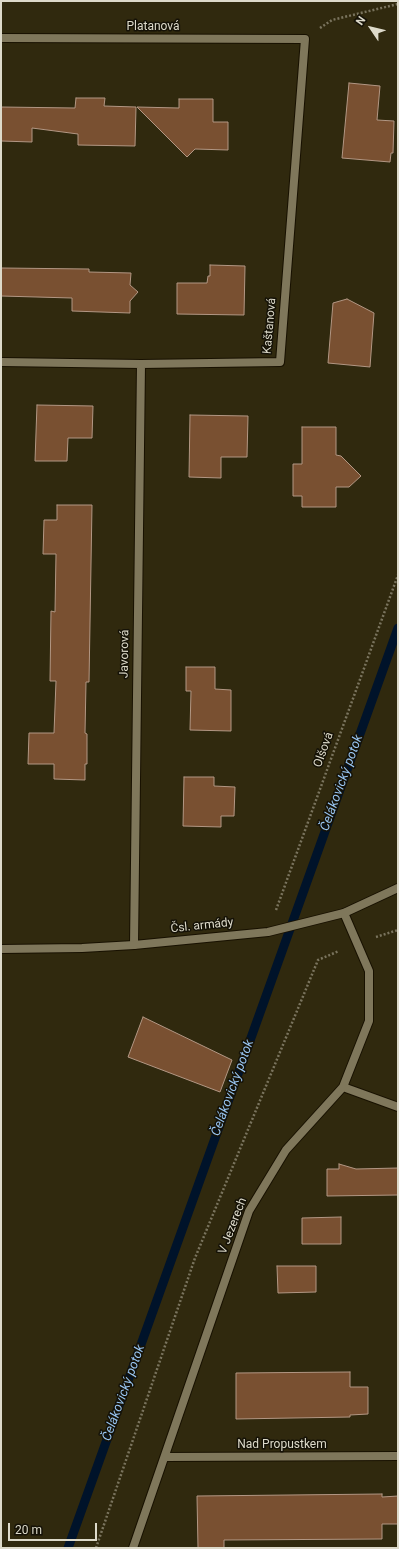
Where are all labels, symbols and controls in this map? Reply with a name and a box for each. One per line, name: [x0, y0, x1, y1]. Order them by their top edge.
north arrow: [351, 8, 391, 48]
text: N: [353, 14, 368, 28]
street label: Platanová: [126, 20, 180, 34]
street label: Kaštanová: [260, 297, 280, 355]
street label: Javorová: [117, 630, 133, 678]
street label: Olšová: [311, 730, 337, 770]
water label: Čelákovický potok: [317, 733, 367, 833]
street label: Čsl. armády: [170, 916, 234, 936]
water label: Čelákovický potok: [208, 1038, 258, 1138]
street label: V Jezerech: [216, 1196, 250, 1256]
water label: Čelákovický potok: [99, 1343, 149, 1443]
street label: Nad Propustkem: [237, 1438, 327, 1452]
scale bar: [10, 1515, 99, 1541]
text: 20 m: [15, 1523, 42, 1537]

